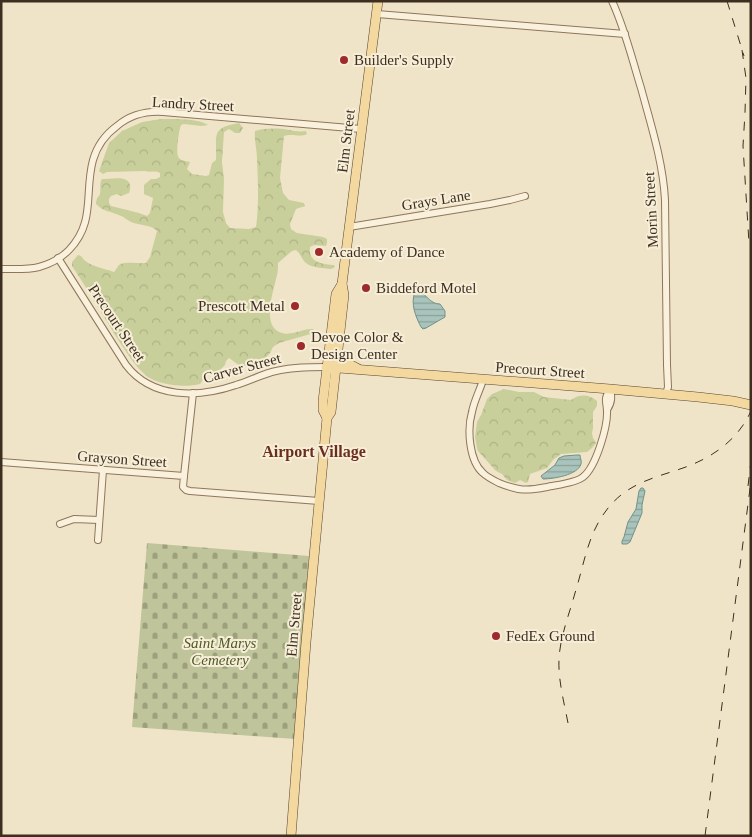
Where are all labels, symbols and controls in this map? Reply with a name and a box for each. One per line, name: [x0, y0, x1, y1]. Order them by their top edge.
place label: Builder's Supply: [354, 52, 454, 68]
marker: Builder's Supply: [338, 54, 350, 66]
street label: Landry Street: [152, 94, 235, 114]
street label: Elm Street: [334, 108, 358, 174]
street label: Morin Street: [641, 171, 661, 248]
street label: Grays Lane: [400, 187, 472, 213]
place label: Academy of Dance: [329, 244, 445, 260]
marker: Academy of Dance: [313, 246, 325, 258]
place label: Biddeford Motel: [376, 280, 476, 296]
street label: Precourt Street: [85, 281, 149, 365]
marker: Biddeford Motel: [360, 282, 372, 294]
place label: Prescott Metal: [198, 298, 285, 314]
marker: Prescott Metal: [289, 300, 301, 312]
place label: Devoe Color & Design Center: [311, 329, 404, 362]
marker: Devoe Color & Design Center: [295, 340, 307, 352]
street label: Carver Street: [202, 350, 283, 386]
street label: Precourt Street: [495, 359, 586, 381]
district label: Airport Village: [262, 443, 366, 461]
street label: Grayson Street: [77, 448, 168, 470]
street label: Elm Street: [283, 592, 305, 657]
place label: FedEx Ground: [506, 628, 595, 644]
marker: FedEx Ground: [490, 630, 502, 642]
park label: Saint Marys Cemetery: [184, 635, 257, 668]

